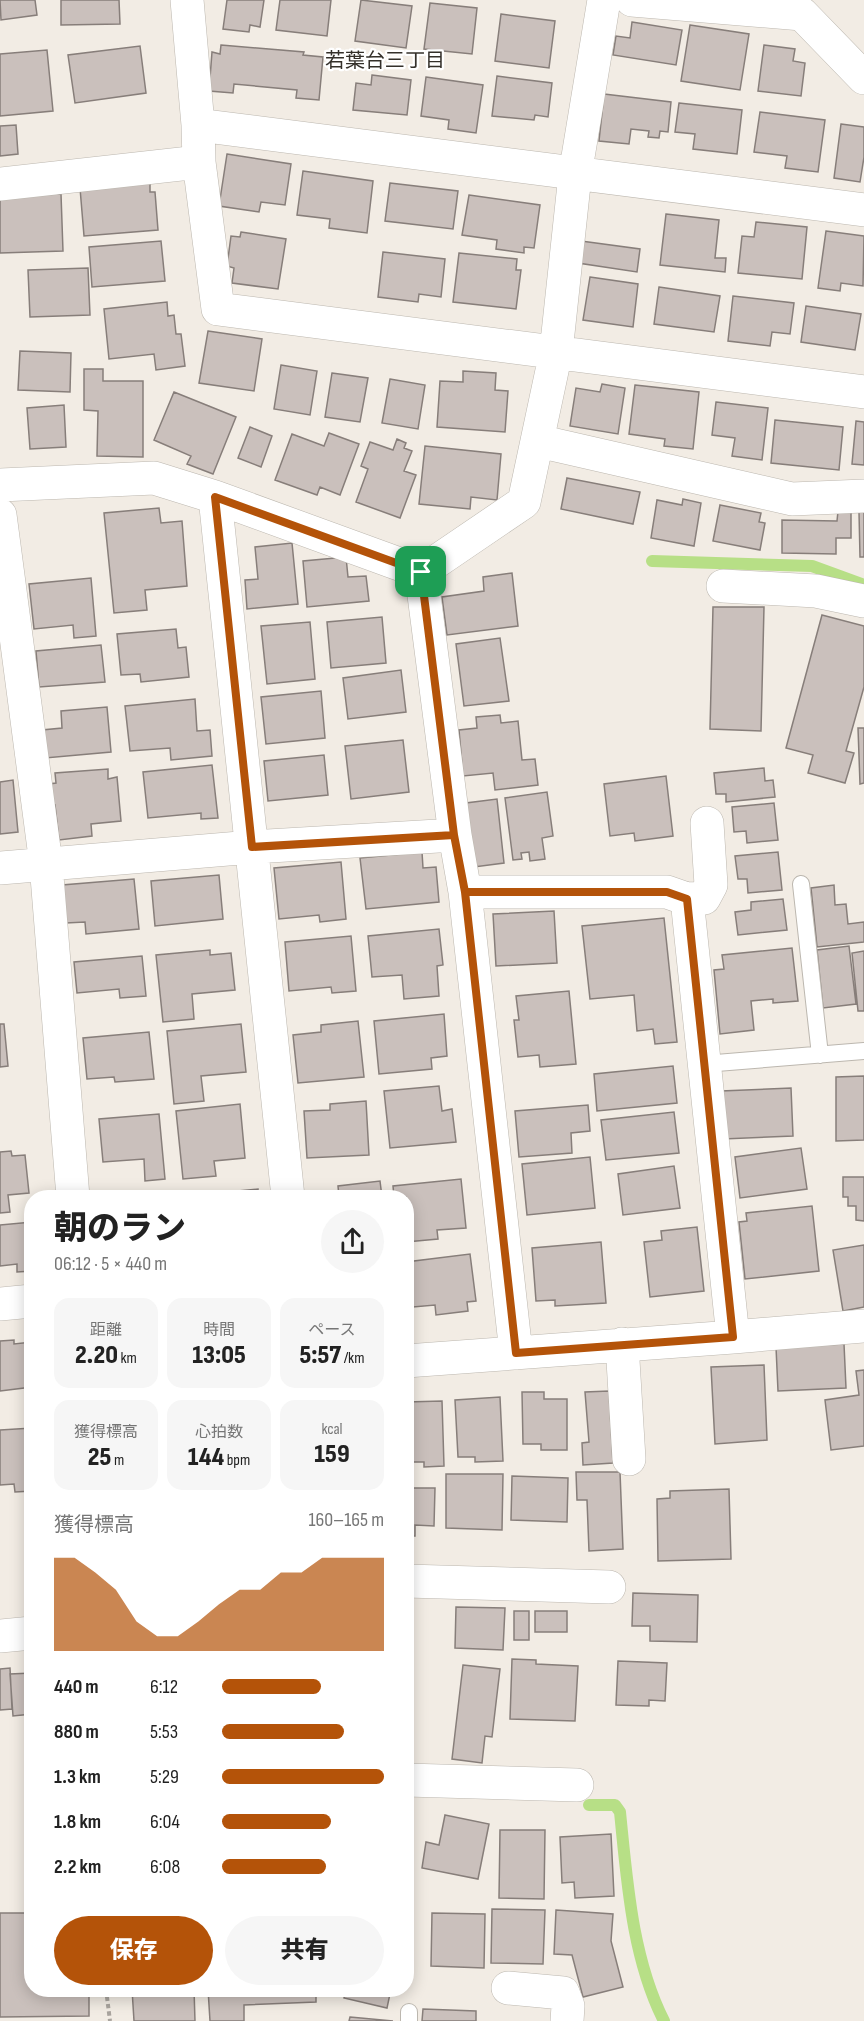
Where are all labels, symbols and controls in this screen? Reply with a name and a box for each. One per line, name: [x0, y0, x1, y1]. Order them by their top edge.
district label: 若葉台三丁目: [325, 49, 445, 73]
pin: [395, 546, 446, 597]
icon: arrive: [404, 555, 437, 588]
text: 朝のラン: [54, 1209, 186, 1249]
button: share: [321, 1210, 384, 1273]
text: 06:12 · 5 × 440 m: [54, 1252, 167, 1276]
text: 距離: [90, 1321, 122, 1340]
text: 時間: [203, 1321, 235, 1340]
text: ペース: [308, 1321, 356, 1340]
text: 2.20: [75, 1340, 118, 1371]
text: 13:05: [192, 1340, 246, 1371]
text: 5:57: [300, 1340, 341, 1371]
text: km: [118, 1349, 137, 1368]
text: /km: [341, 1349, 364, 1368]
text: kcal: [321, 1420, 343, 1439]
text: 獲得標高: [74, 1423, 138, 1442]
text: 心拍数: [195, 1423, 243, 1442]
text: 159: [314, 1439, 350, 1470]
text: 25: [88, 1442, 111, 1473]
text: 144: [188, 1442, 224, 1473]
text: m: [111, 1451, 124, 1470]
text: bpm: [224, 1451, 250, 1470]
text: 160–165 m: [308, 1508, 384, 1532]
text: 獲得標高: [54, 1513, 134, 1537]
text: 440 m: [54, 1675, 99, 1699]
text: 6:12: [150, 1675, 178, 1699]
text: 880 m: [54, 1720, 99, 1744]
text: 5:53: [150, 1720, 178, 1744]
text: 1.3 km: [54, 1765, 101, 1789]
text: 5:29: [150, 1765, 179, 1789]
text: 1.8 km: [54, 1810, 101, 1834]
text: 6:04: [150, 1810, 180, 1834]
text: 2.2 km: [54, 1855, 101, 1879]
text: 6:08: [150, 1855, 180, 1879]
button: 保存: [54, 1916, 213, 1985]
button: 共有: [225, 1916, 384, 1985]

